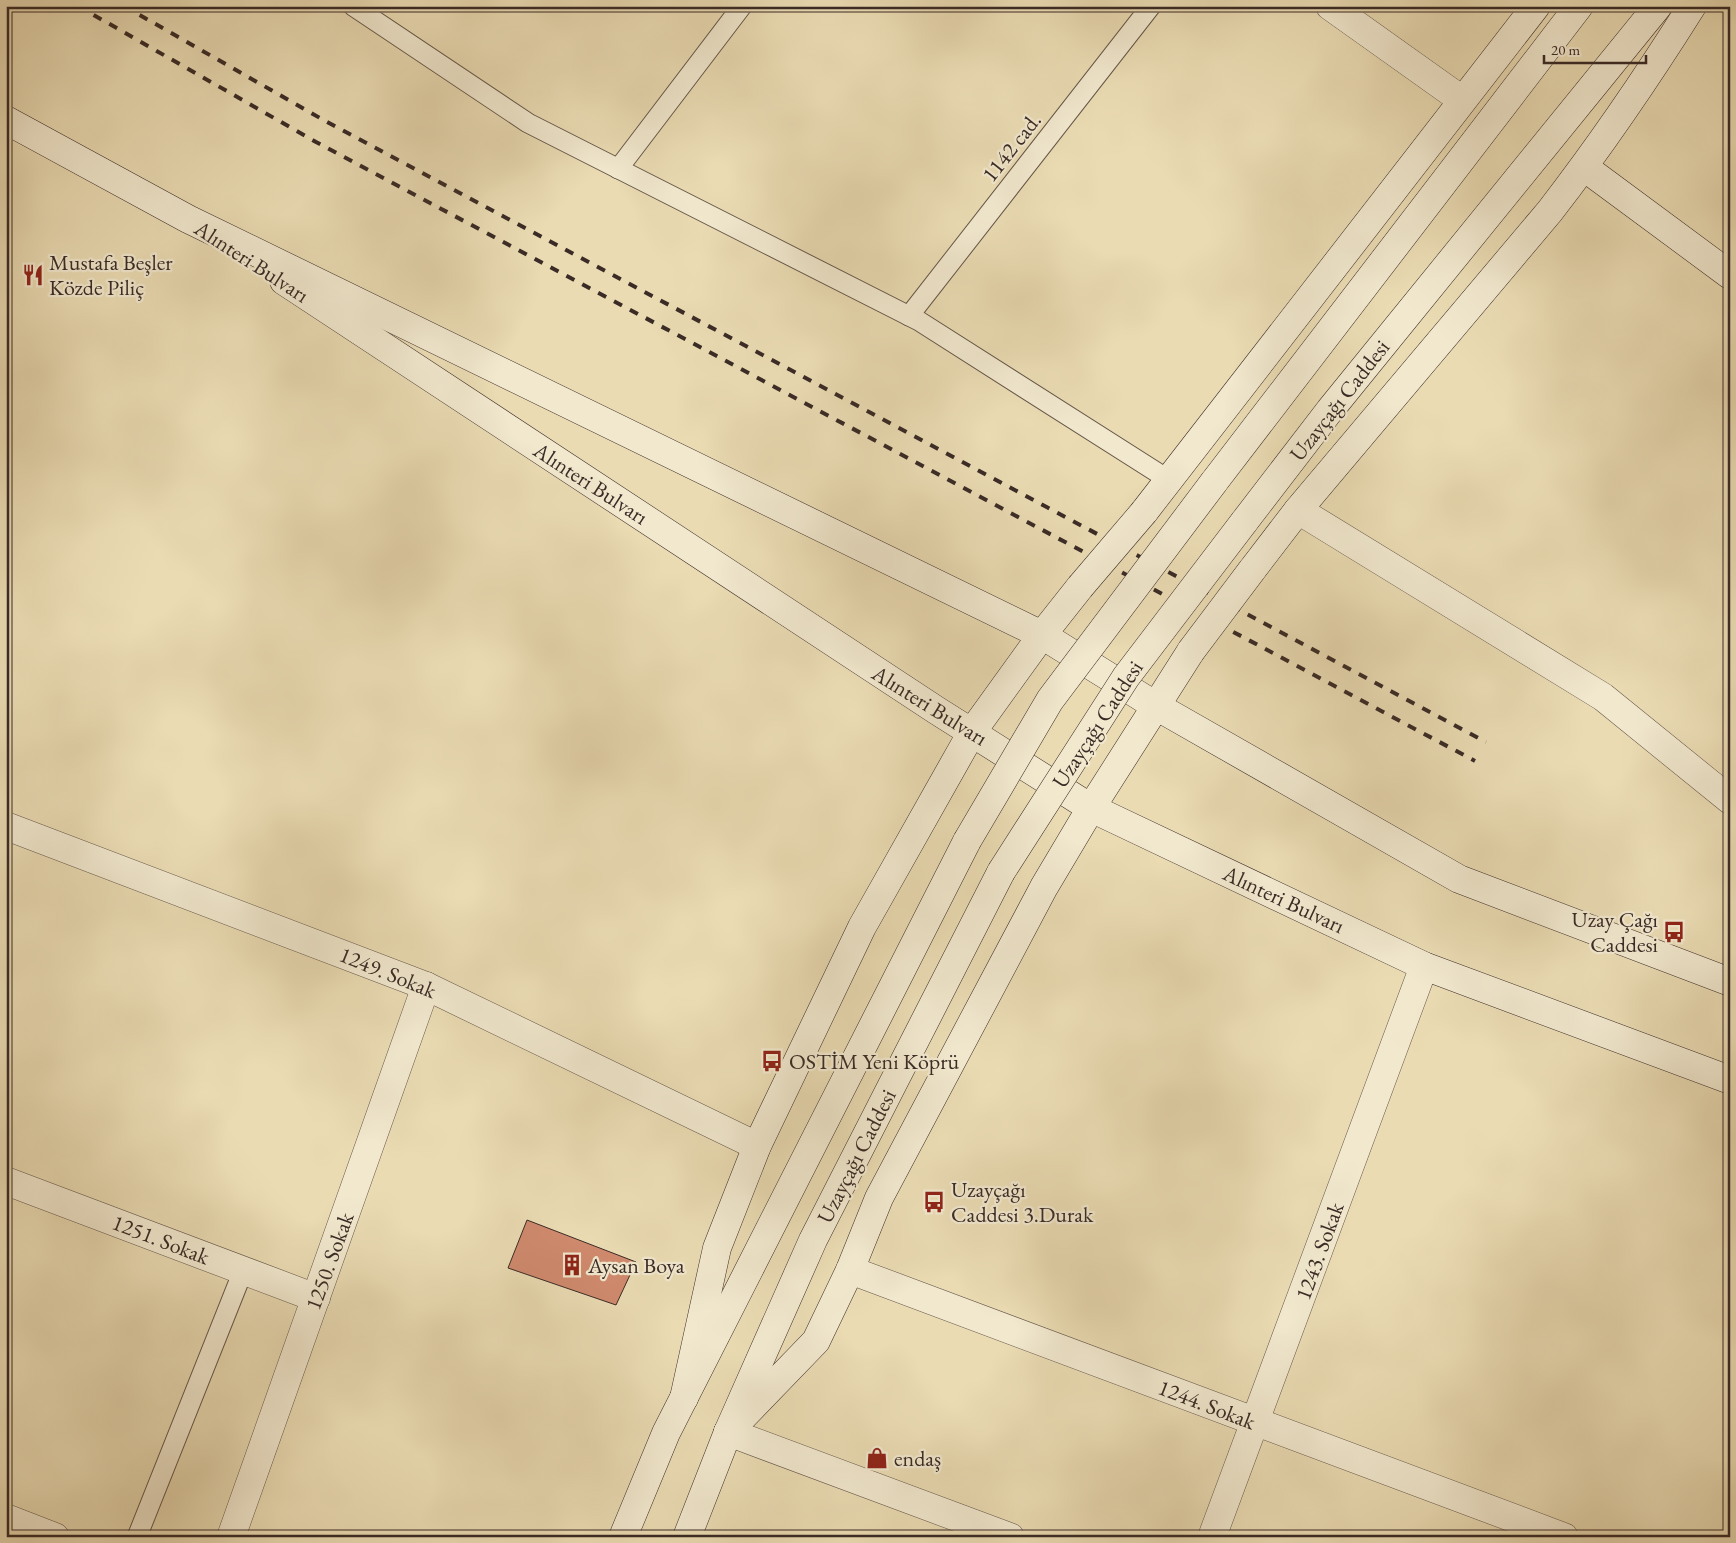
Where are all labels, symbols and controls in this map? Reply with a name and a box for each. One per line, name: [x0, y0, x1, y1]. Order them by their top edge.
scale bar: [1544, 32, 1646, 64]
text: 20 m: [1551, 40, 1580, 59]
street label: 1142 cad.: [975, 107, 1048, 188]
street label: Alınteri Bulvarı: [188, 213, 314, 309]
place label: Mustafa Beşler Közde Piliç: [49, 248, 173, 302]
restaurant icon: Mustafa Beşler Közde Piliç: [20, 262, 46, 288]
street label: Uzayçağı Caddesi: [1283, 334, 1396, 467]
street label: Alınteri Bulvarı: [527, 435, 653, 531]
street label: Uzayçağı Caddesi: [1045, 655, 1150, 794]
street label: Alınteri Bulvarı: [866, 658, 993, 752]
street label: Alınteri Bulvarı: [1218, 858, 1349, 940]
place label: Uzay Çağı Caddesi: [1572, 905, 1658, 959]
bus stop icon: Uzay Çağı Caddesi: [1661, 919, 1687, 945]
street label: 1249. Sokak: [335, 940, 441, 1005]
place label: OSTİM Yeni Köprü: [789, 1047, 960, 1076]
bus stop icon: OSTİM Yeni Köprü: [759, 1048, 785, 1074]
street label: Uzayçağı Caddesi: [810, 1084, 903, 1228]
place label: Uzayçağı Caddesi 3.Durak: [951, 1175, 1094, 1229]
bus stop icon: Uzayçağı Caddesi 3.Durak: [921, 1189, 947, 1215]
street label: 1243. Sokak: [1288, 1198, 1351, 1304]
street label: 1251. Sokak: [108, 1208, 214, 1272]
street label: 1250. Sokak: [298, 1208, 361, 1314]
place label: Aysan Boya: [587, 1251, 685, 1280]
building icon: Aysan Boya: [559, 1252, 585, 1278]
street label: 1244. Sokak: [1154, 1373, 1260, 1437]
place label: endaş: [894, 1444, 941, 1473]
shop icon: endaş: [864, 1445, 890, 1471]

